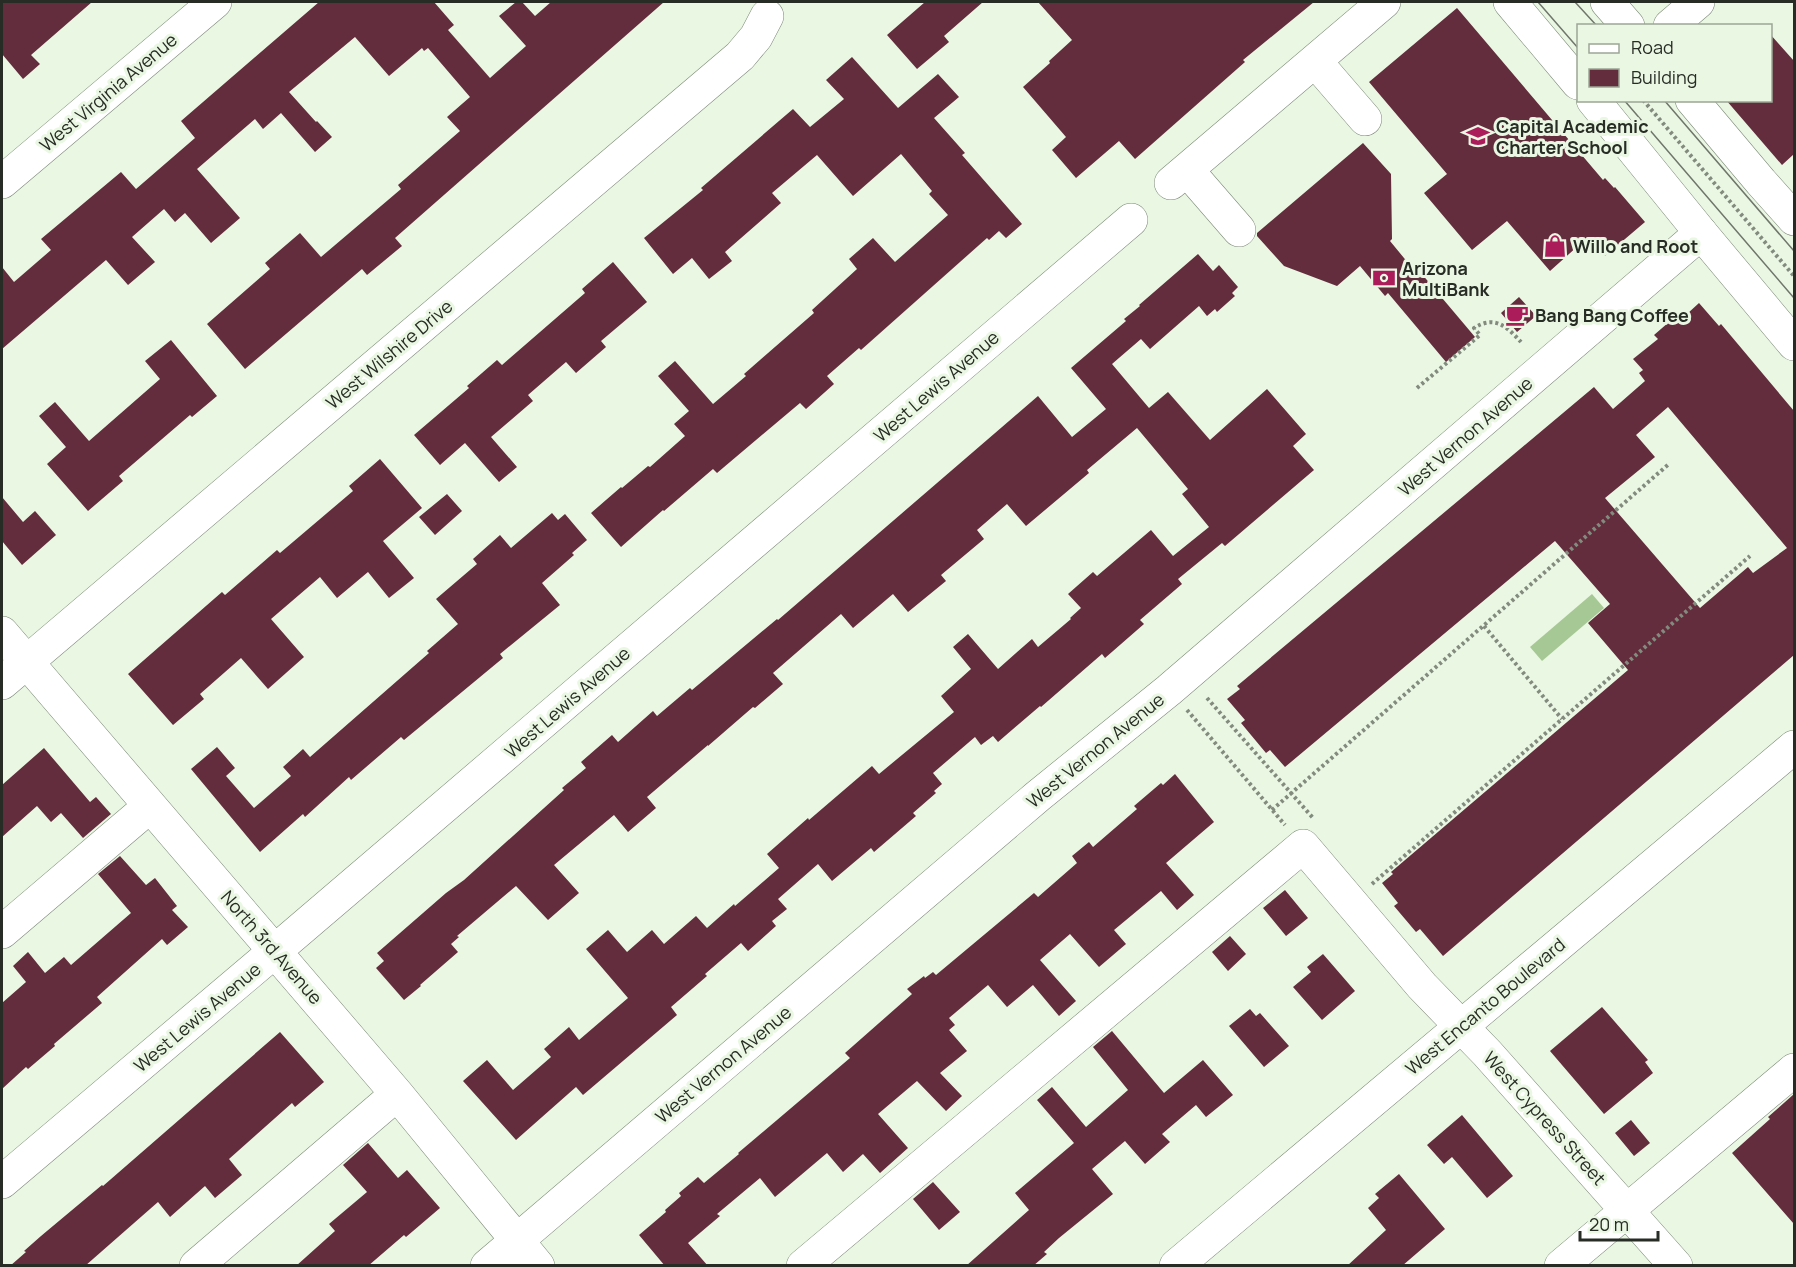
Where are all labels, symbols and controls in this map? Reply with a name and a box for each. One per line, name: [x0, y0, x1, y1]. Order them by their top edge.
legend: [1577, 24, 1772, 102]
street label: West Virginia Avenue: [34, 27, 182, 157]
text: Road: [1631, 35, 1674, 59]
text: Building: [1631, 65, 1697, 89]
place label: Capital Academic Charter School: [1496, 114, 1649, 159]
school or university icon: Capital Academic Charter School: [1465, 123, 1491, 149]
shop icon: Willo and Root: [1542, 233, 1568, 259]
place label: Willo and Root: [1573, 234, 1698, 258]
place label: Arizona MultiBank: [1402, 256, 1491, 301]
bank icon: Arizona MultiBank: [1371, 265, 1397, 291]
street label: West Wilshire Drive: [321, 294, 457, 414]
cafe icon: Bang Bang Coffee: [1504, 302, 1530, 328]
place label: Bang Bang Coffee: [1535, 303, 1689, 327]
street label: West Lewis Avenue: [868, 325, 1004, 447]
street label: West Vernon Avenue: [1393, 371, 1537, 501]
street label: West Lewis Avenue: [499, 641, 635, 763]
street label: West Vernon Avenue: [1021, 687, 1169, 813]
street label: North 3rd Avenue: [216, 885, 328, 1009]
street label: West Encanto Boulevard: [1400, 932, 1570, 1080]
street label: West Lewis Avenue: [129, 957, 265, 1077]
street label: West Vernon Avenue: [650, 1000, 796, 1128]
street label: West Cypress Street: [1479, 1046, 1611, 1190]
scale bar: [1580, 1204, 1658, 1242]
text: 20 m: [1589, 1212, 1629, 1236]

